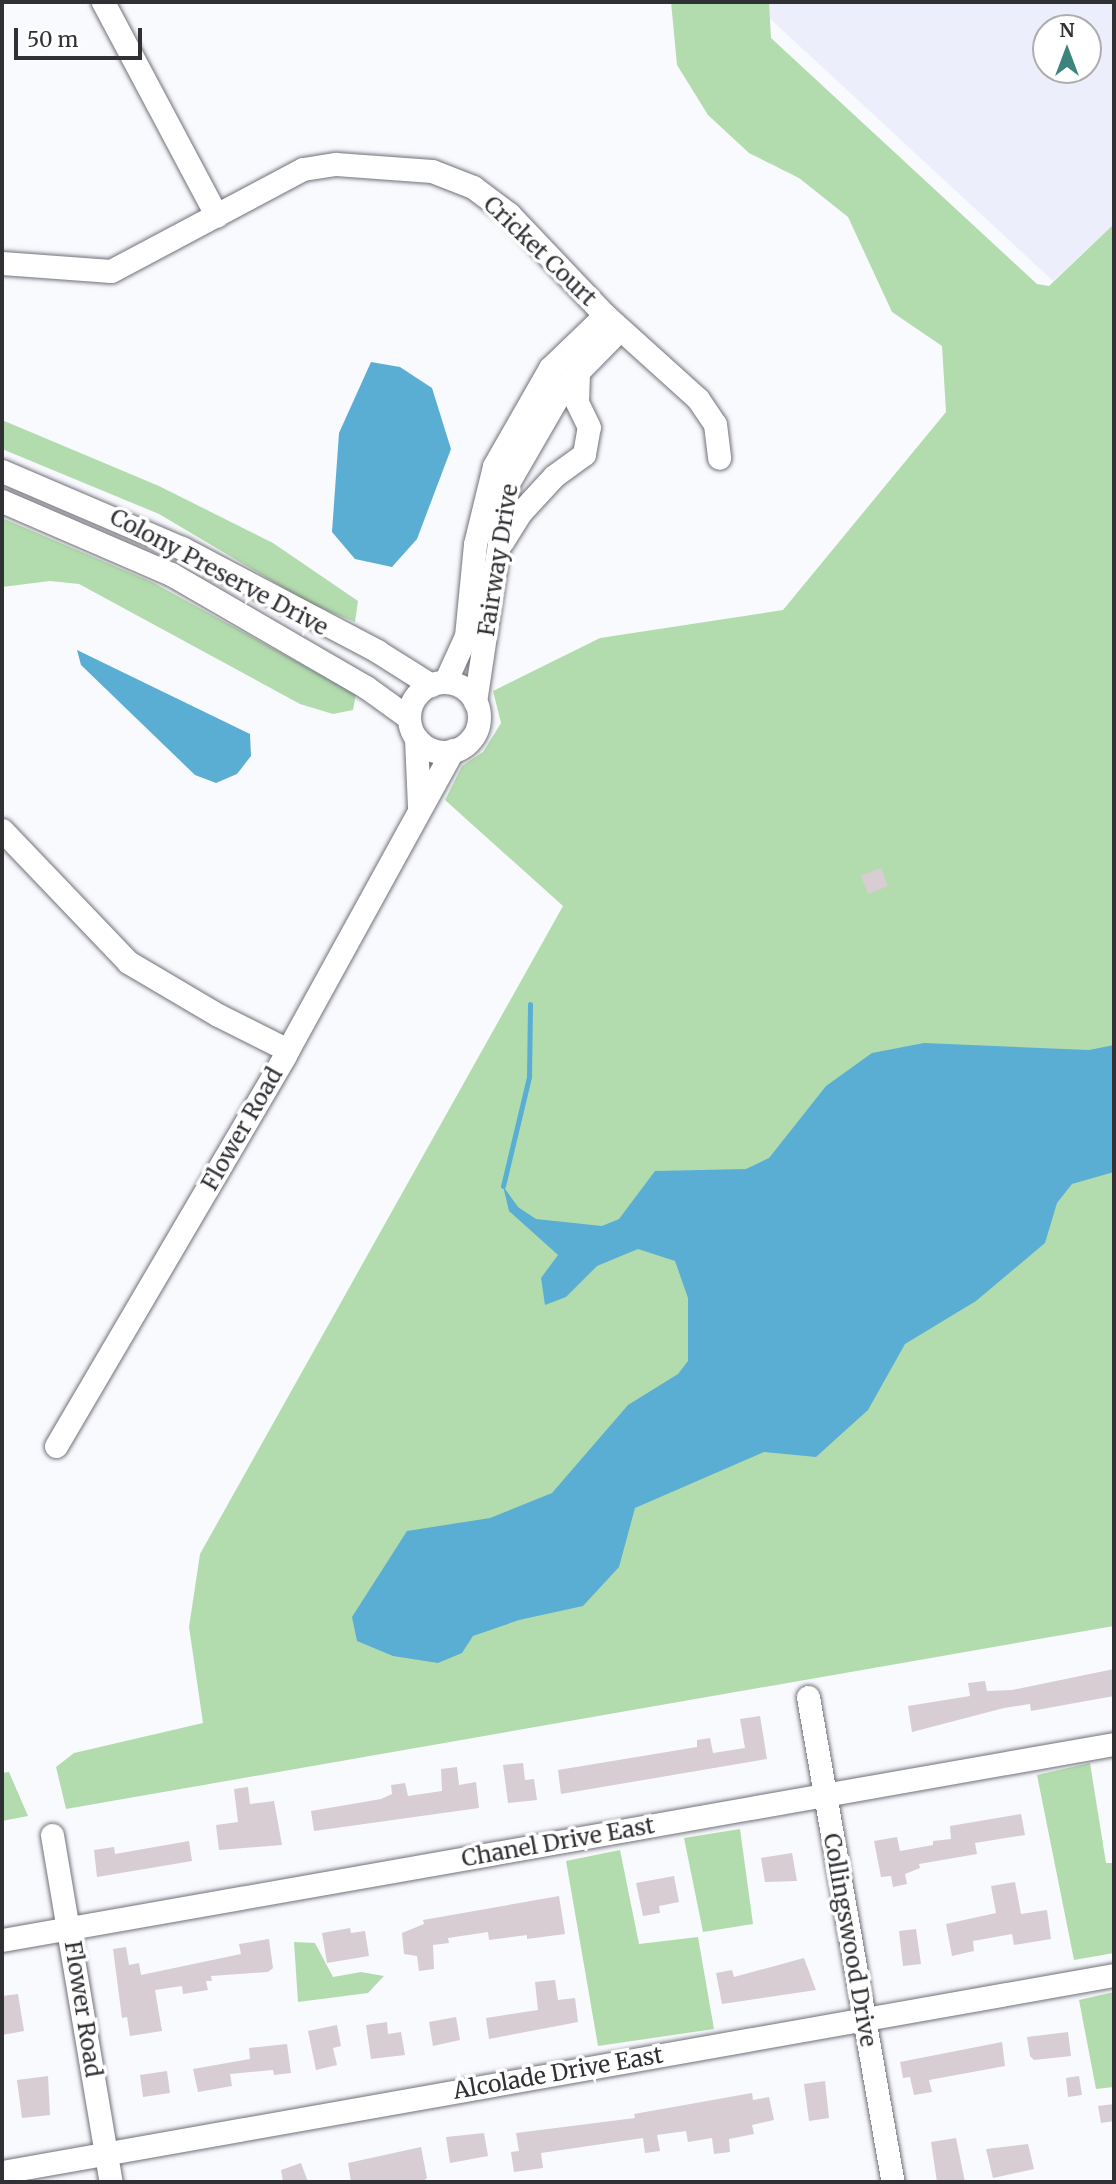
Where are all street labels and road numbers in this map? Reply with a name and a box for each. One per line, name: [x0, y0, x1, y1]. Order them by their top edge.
street label: Cricket Court: [478, 190, 602, 312]
street label: Fairway Drive: [472, 482, 524, 638]
street label: Colony Preserve Drive: [105, 503, 333, 641]
street label: Flower Road: [196, 1063, 288, 1195]
street label: Chanel Drive East: [459, 1811, 657, 1873]
street label: Collingswood Drive: [818, 1831, 882, 2049]
street label: Flower Road: [59, 1939, 107, 2079]
street label: Alcolade Drive East: [451, 2041, 665, 2105]

